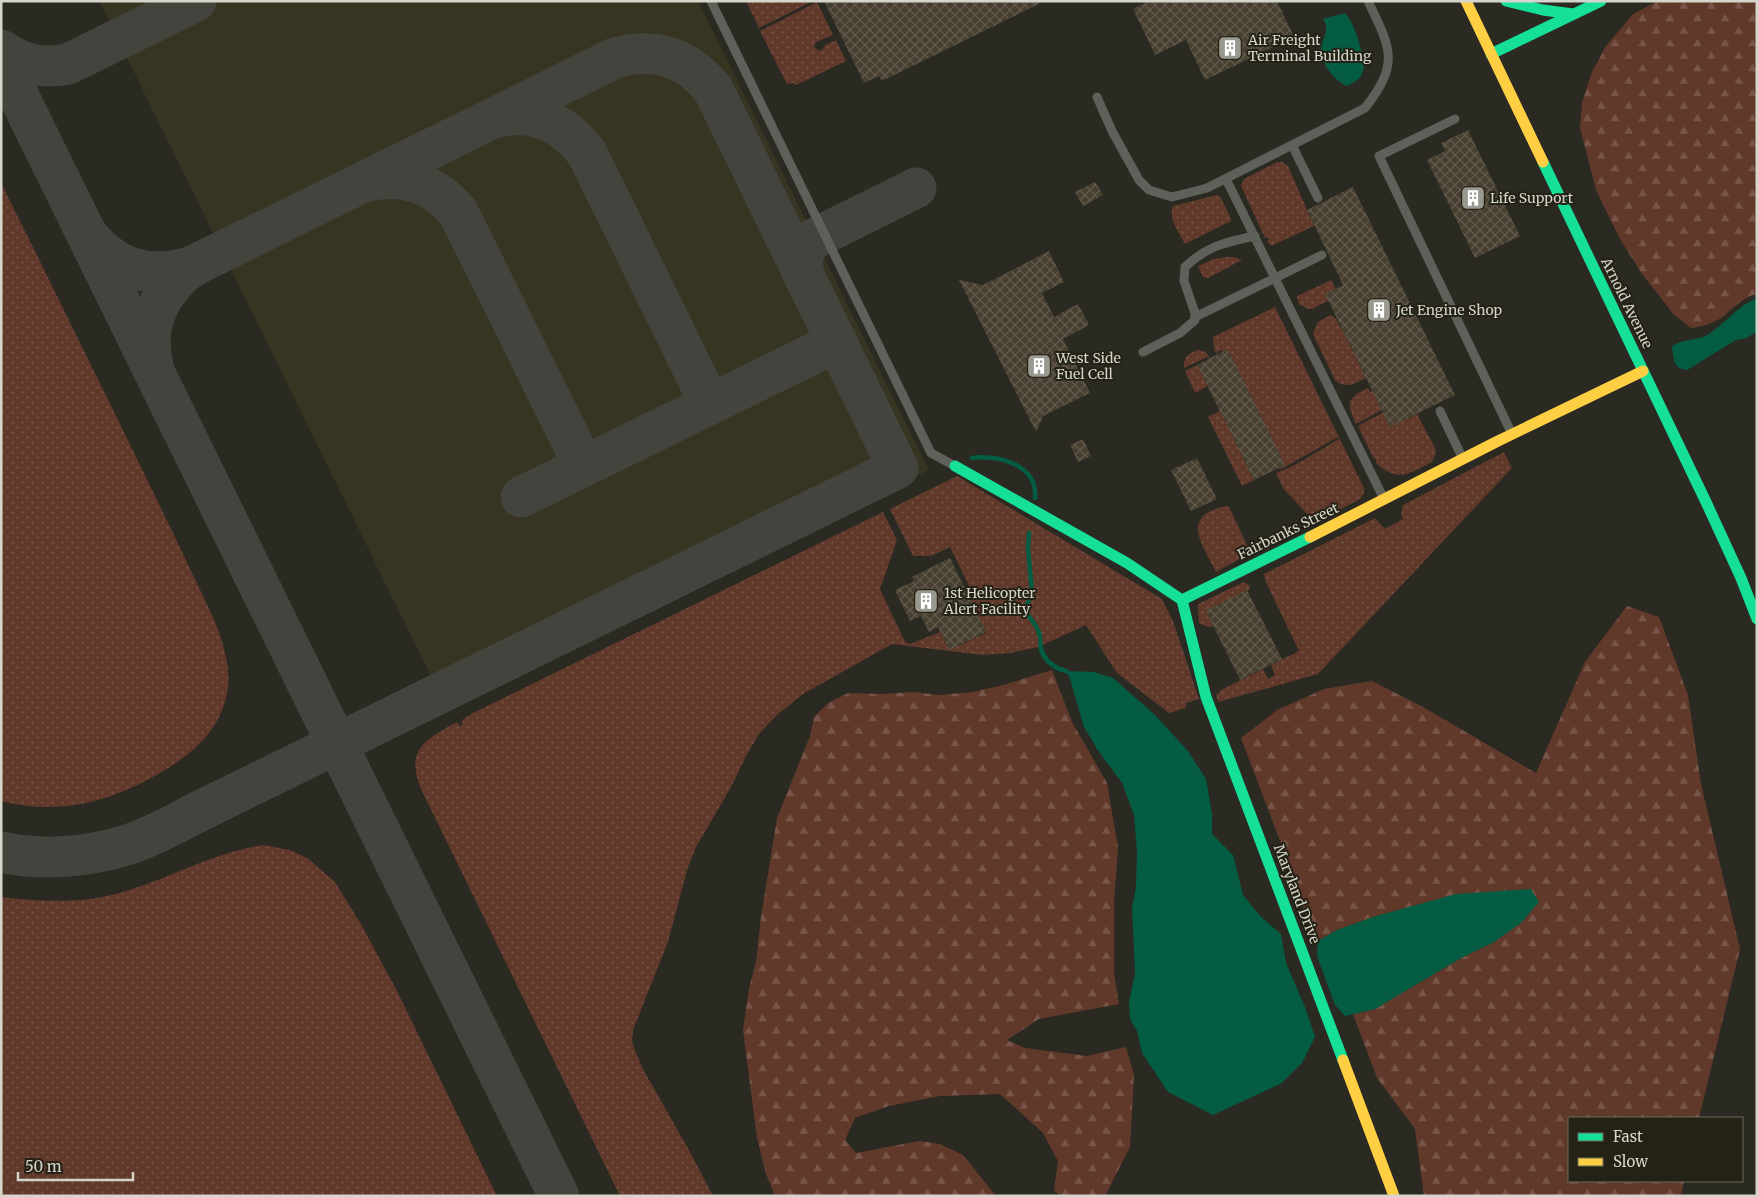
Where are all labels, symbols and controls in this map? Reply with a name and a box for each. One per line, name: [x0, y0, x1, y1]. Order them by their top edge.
place label: Air Freight Terminal Building: [1247, 31, 1372, 65]
building icon: Air Freight Terminal Building: [1217, 35, 1243, 61]
building icon: Life Support: [1460, 185, 1486, 211]
place label: Life Support: [1490, 189, 1574, 207]
street label: Arnold Avenue: [1597, 254, 1657, 351]
building icon: Jet Engine Shop: [1366, 297, 1392, 323]
place label: Jet Engine Shop: [1395, 301, 1503, 319]
place label: West Side Fuel Cell: [1055, 349, 1121, 383]
building icon: West Side Fuel Cell: [1026, 353, 1052, 379]
street label: Fairbanks Street: [1234, 498, 1342, 563]
place label: 1st Helicopter Alert Facility: [943, 584, 1036, 618]
building icon: 1st Helicopter Alert Facility: [913, 588, 939, 614]
street label: Maryland Drive: [1270, 842, 1324, 946]
legend: [1568, 1117, 1743, 1182]
text: Fast: [1613, 1127, 1643, 1146]
scale bar: [18, 1150, 132, 1182]
text: Slow: [1613, 1152, 1648, 1171]
text: 50 m: [25, 1157, 62, 1176]

